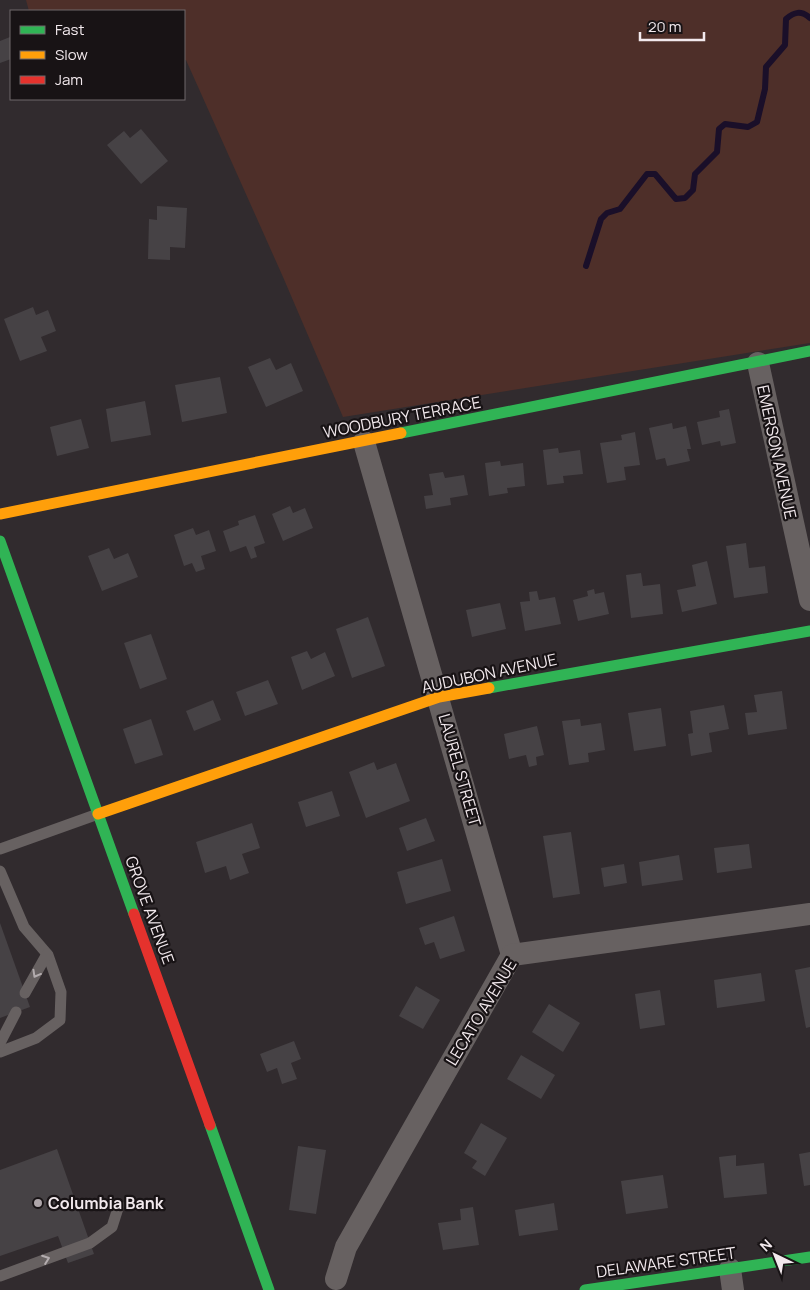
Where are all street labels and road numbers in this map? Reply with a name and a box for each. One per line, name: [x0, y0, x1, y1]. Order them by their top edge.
street label: EMERSON AVENUE: [752, 383, 802, 521]
street label: WOODBURY TERRACE: [321, 391, 483, 443]
street label: AUDUBON AVENUE: [419, 648, 559, 698]
street label: LAUREL STREET: [433, 711, 487, 829]
street label: GROVE AVENUE: [120, 853, 180, 967]
street label: LECATO AVENUE: [441, 955, 521, 1069]
street label: DELAWARE STREET: [595, 1241, 738, 1283]

